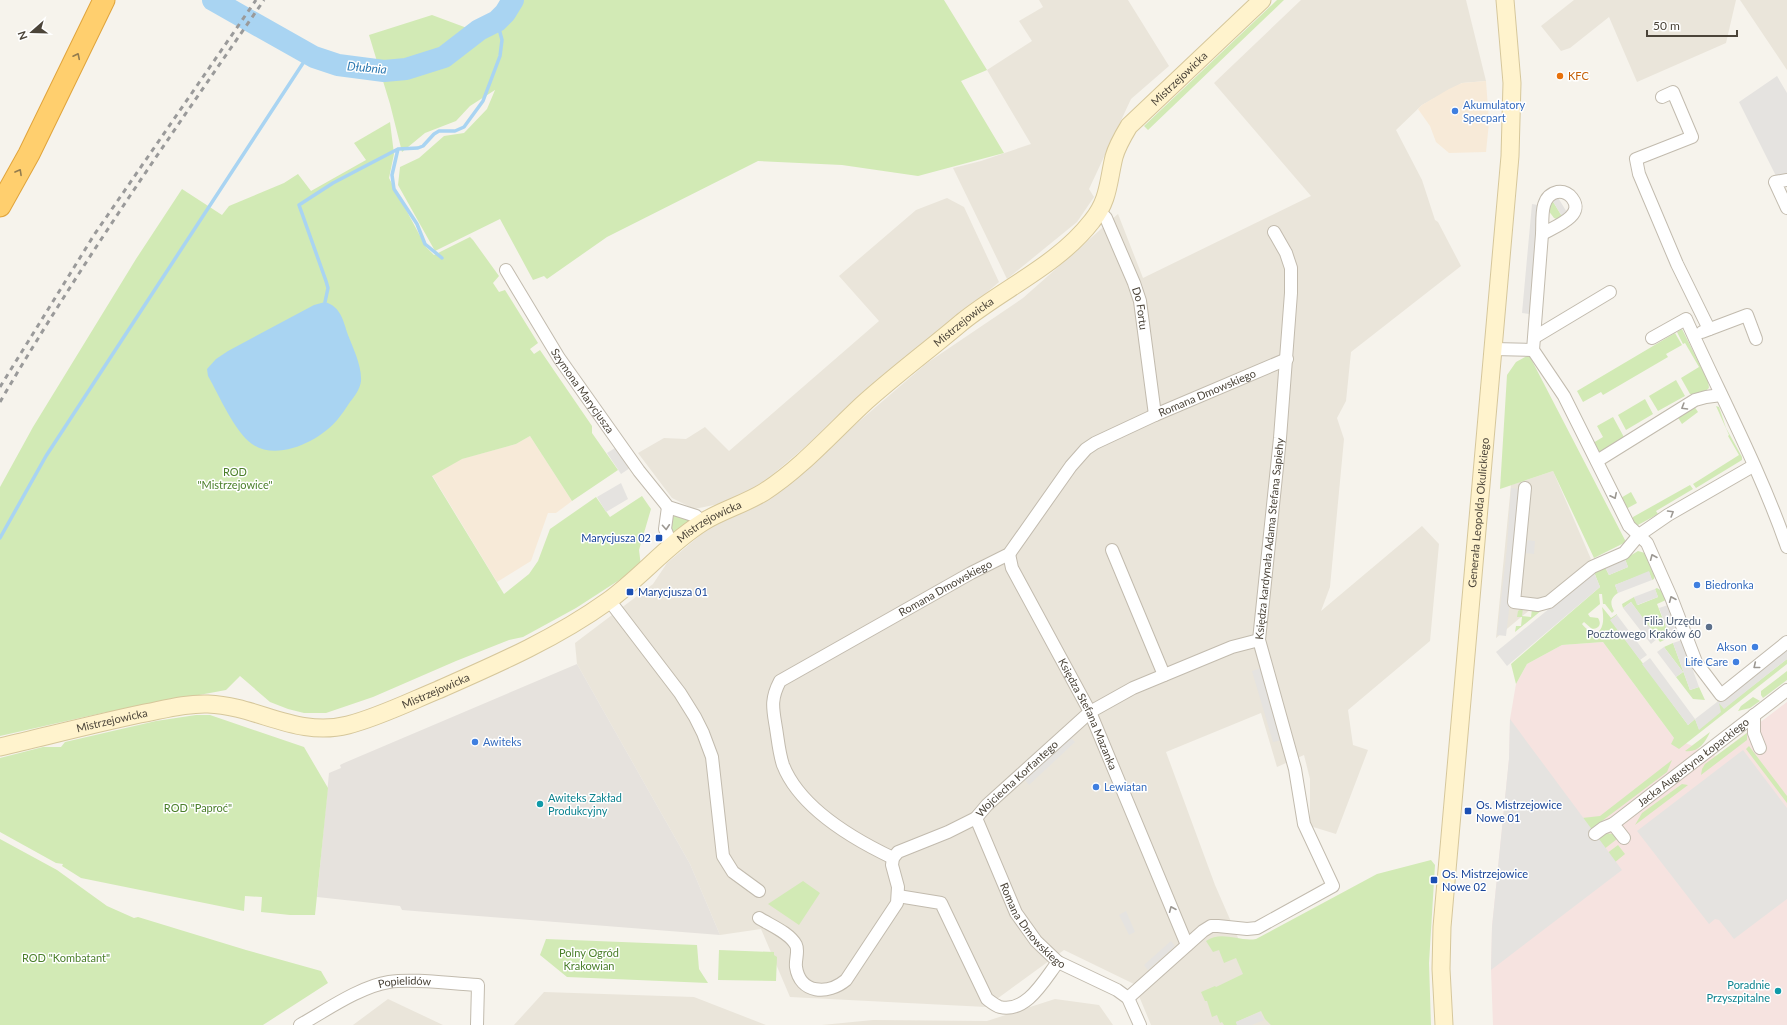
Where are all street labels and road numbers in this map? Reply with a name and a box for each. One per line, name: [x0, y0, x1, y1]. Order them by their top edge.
street label: Mistrzejowicka: [1148, 49, 1210, 108]
street label: Do Fortu: [1130, 285, 1151, 331]
street label: Mistrzejowicka: [931, 294, 996, 349]
street label: Szymona Marycjusza: [549, 346, 617, 435]
street label: Romana Dmowskiego: [1156, 366, 1257, 419]
street label: Księdza kardynała Adama Stefana Sapiehy: [1252, 437, 1286, 640]
street label: Generała Leopolda Okulickiego: [1465, 437, 1491, 588]
street label: Mistrzejowicka: [674, 497, 743, 545]
street label: Romana Dmowskiego: [896, 557, 994, 619]
street label: Księdza Stefana Mazanka: [1056, 656, 1120, 772]
street label: Mistrzejowicka: [400, 670, 471, 711]
street label: Mistrzejowicka: [75, 706, 148, 734]
street label: Jacka Augustyna Łopackiego: [1635, 715, 1751, 809]
street label: Wojciecha Korfantego: [973, 737, 1060, 819]
street label: Romana Dmowskiego: [998, 880, 1068, 971]
street label: Popielidów: [377, 974, 432, 990]

